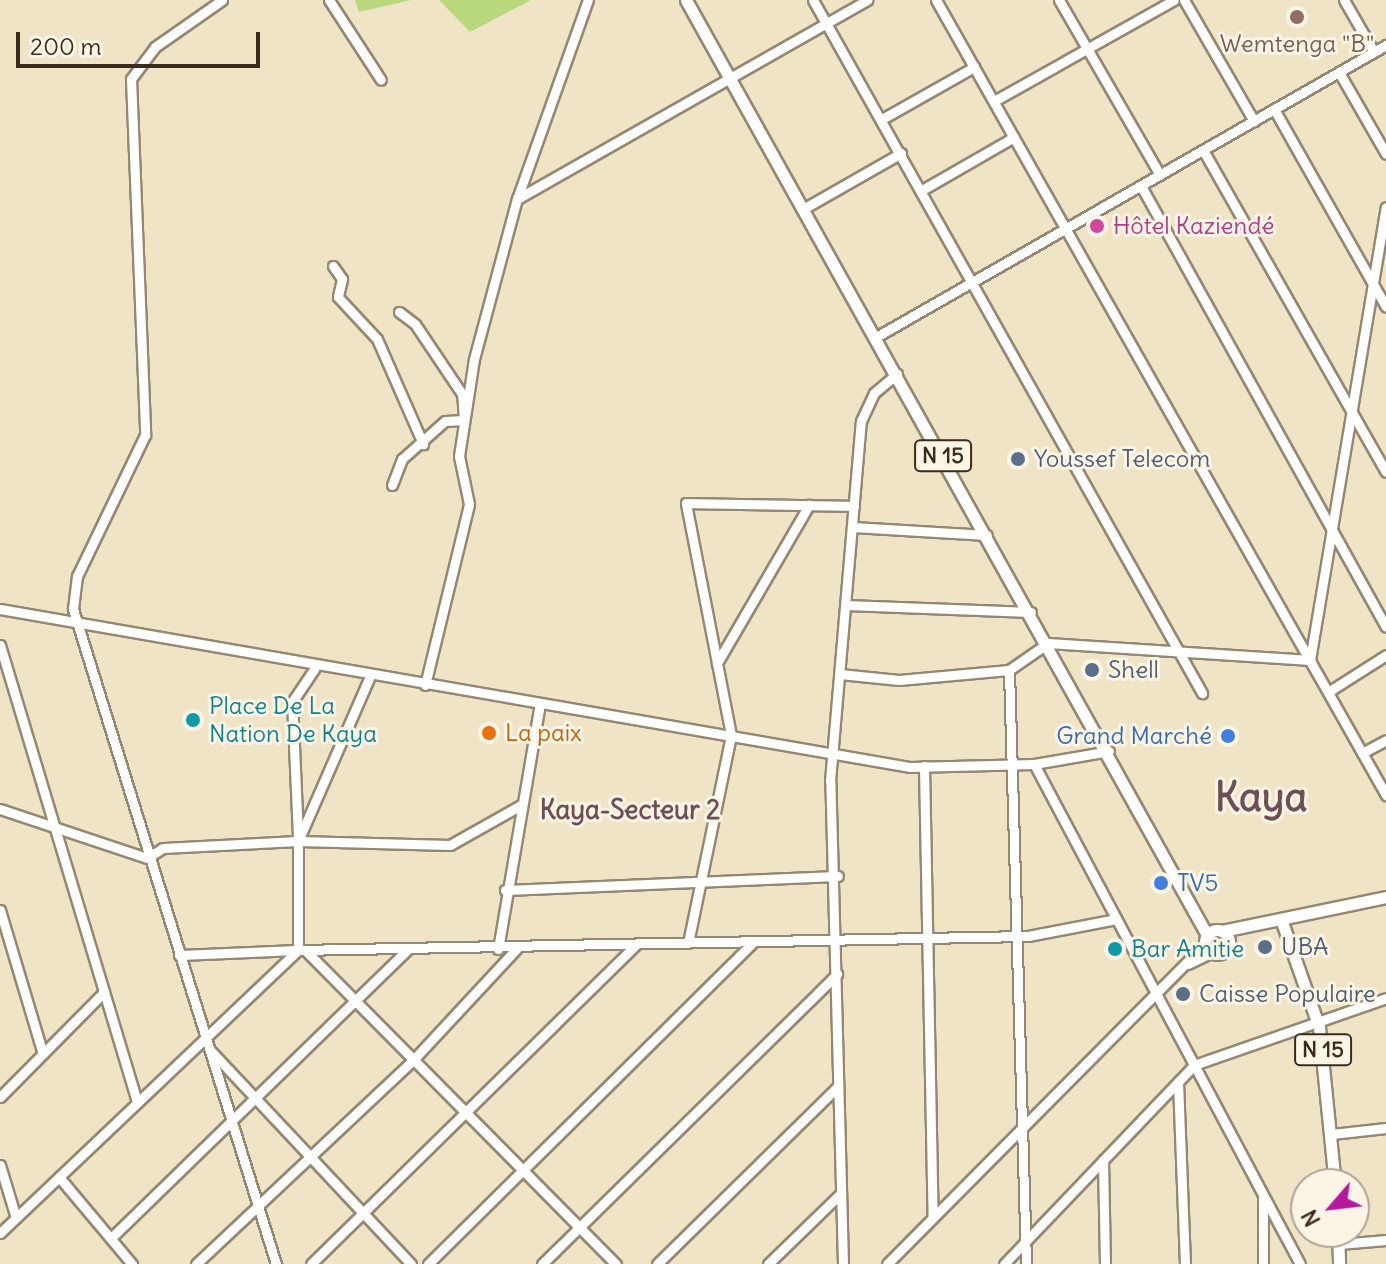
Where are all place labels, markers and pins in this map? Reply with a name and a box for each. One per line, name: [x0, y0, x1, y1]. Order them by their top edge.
marker: Wemtenga "B": [1288, 8, 1306, 26]
place label: Wemtenga "B": [1220, 30, 1374, 58]
place label: Hôtel Kaziendé: [1113, 212, 1274, 240]
marker: Hôtel Kaziendé: [1088, 217, 1106, 235]
place label: Youssef Telecom: [1034, 445, 1210, 473]
marker: Youssef Telecom: [1009, 450, 1027, 468]
place label: Shell: [1108, 656, 1159, 684]
marker: Shell: [1083, 661, 1101, 679]
place label: Place De La Nation De Kaya: [209, 692, 377, 748]
marker: Place De La Nation De Kaya: [184, 711, 202, 729]
place label: La paix: [505, 719, 582, 747]
place label: Grand Marché: [1056, 722, 1212, 750]
marker: La paix: [480, 724, 498, 742]
marker: Grand Marché: [1219, 727, 1237, 745]
place label: TV5: [1177, 869, 1218, 897]
marker: TV5: [1152, 874, 1170, 892]
place label: UBA: [1281, 933, 1329, 961]
place label: Bar Amitie: [1131, 935, 1244, 963]
marker: UBA: [1256, 938, 1274, 956]
marker: Bar Amitie: [1106, 940, 1124, 958]
place label: Caisse Populaire: [1199, 980, 1376, 1008]
marker: Caisse Populaire: [1174, 985, 1192, 1003]

